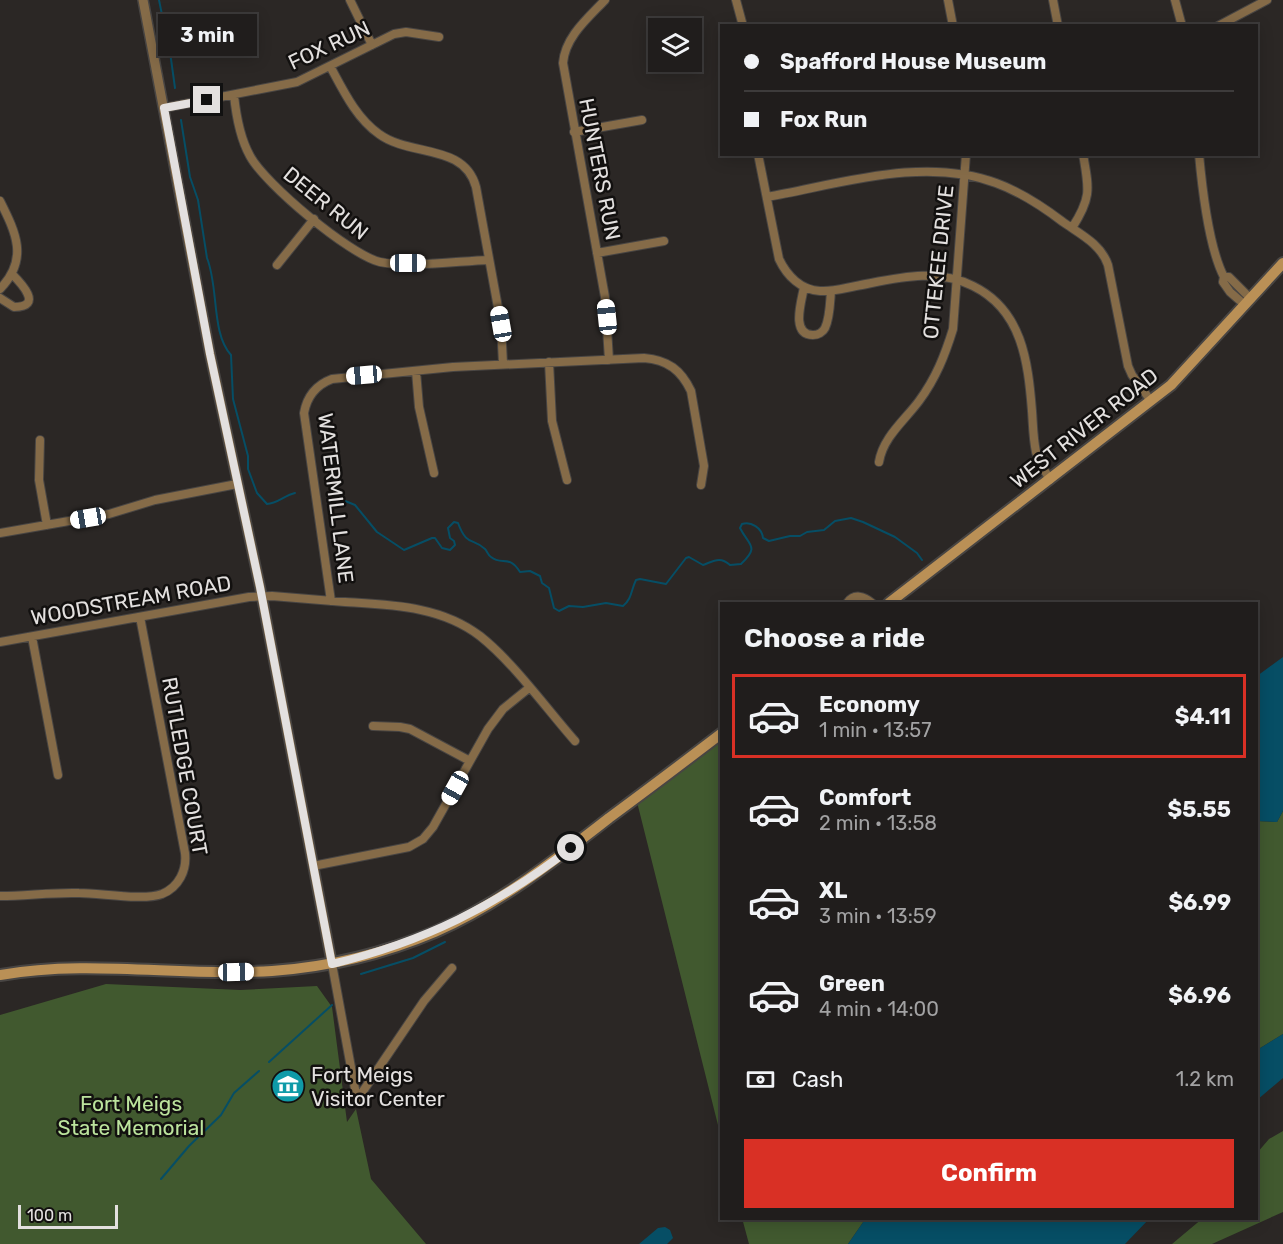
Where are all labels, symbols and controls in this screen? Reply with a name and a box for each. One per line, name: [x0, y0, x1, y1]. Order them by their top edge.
callout: 3 min: [158, 13, 256, 55]
street label: FOX RUN: [284, 15, 374, 75]
map controls: [648, 18, 702, 72]
button: layers: [648, 18, 702, 72]
text: 3 min: [180, 23, 235, 47]
text: Spafford House Museum: [780, 48, 1047, 75]
route end: [193, 86, 220, 113]
street label: HUNTERS RUN: [574, 96, 626, 242]
text: Fox Run: [780, 106, 867, 133]
street label: DEER RUN: [279, 161, 373, 245]
street label: OTTEKEE DRIVE: [917, 184, 959, 340]
car: [390, 254, 426, 272]
car: [596, 298, 618, 336]
car: [489, 305, 513, 343]
street label: WEST RIVER ROAD: [1005, 363, 1163, 493]
car: [345, 364, 383, 386]
street label: WATERMILL LANE: [313, 411, 359, 585]
car: [69, 506, 107, 530]
street label: WOODSTREAM ROAD: [29, 570, 233, 630]
text: Choose a ride: [744, 622, 925, 654]
street label: RUTLEDGE COURT: [157, 675, 213, 857]
icon: car: [747, 689, 801, 743]
text: Economy: [819, 691, 920, 718]
text: $4.11: [1175, 703, 1231, 730]
text: 1 min · 13:57: [819, 718, 931, 742]
car: [438, 768, 472, 808]
icon: car: [747, 782, 801, 836]
text: Comfort: [819, 784, 911, 811]
text: $5.55: [1168, 796, 1231, 823]
text: 2 min · 13:58: [819, 811, 937, 835]
route start: [557, 834, 584, 861]
icon: car: [747, 875, 801, 929]
text: XL: [819, 877, 847, 904]
text: $6.99: [1168, 889, 1231, 916]
text: 3 min · 13:59: [819, 904, 937, 928]
car: [218, 963, 254, 981]
icon: car: [747, 968, 801, 1022]
text: Green: [819, 970, 885, 997]
text: $6.96: [1168, 982, 1231, 1009]
text: 4 min · 14:00: [819, 997, 939, 1021]
place label: Fort Meigs Visitor Center: [311, 1062, 445, 1111]
icon: cash: [744, 1063, 777, 1096]
text: Cash: [792, 1066, 843, 1093]
text: 1.2 km: [1176, 1067, 1234, 1091]
museum icon: Fort Meigs Visitor Center: [270, 1068, 306, 1104]
park label: Fort Meigs State Memorial: [58, 1091, 204, 1140]
button: Confirm: [744, 1139, 1234, 1208]
scale bar: [18, 1202, 118, 1230]
text: 100 m: [27, 1206, 72, 1225]

